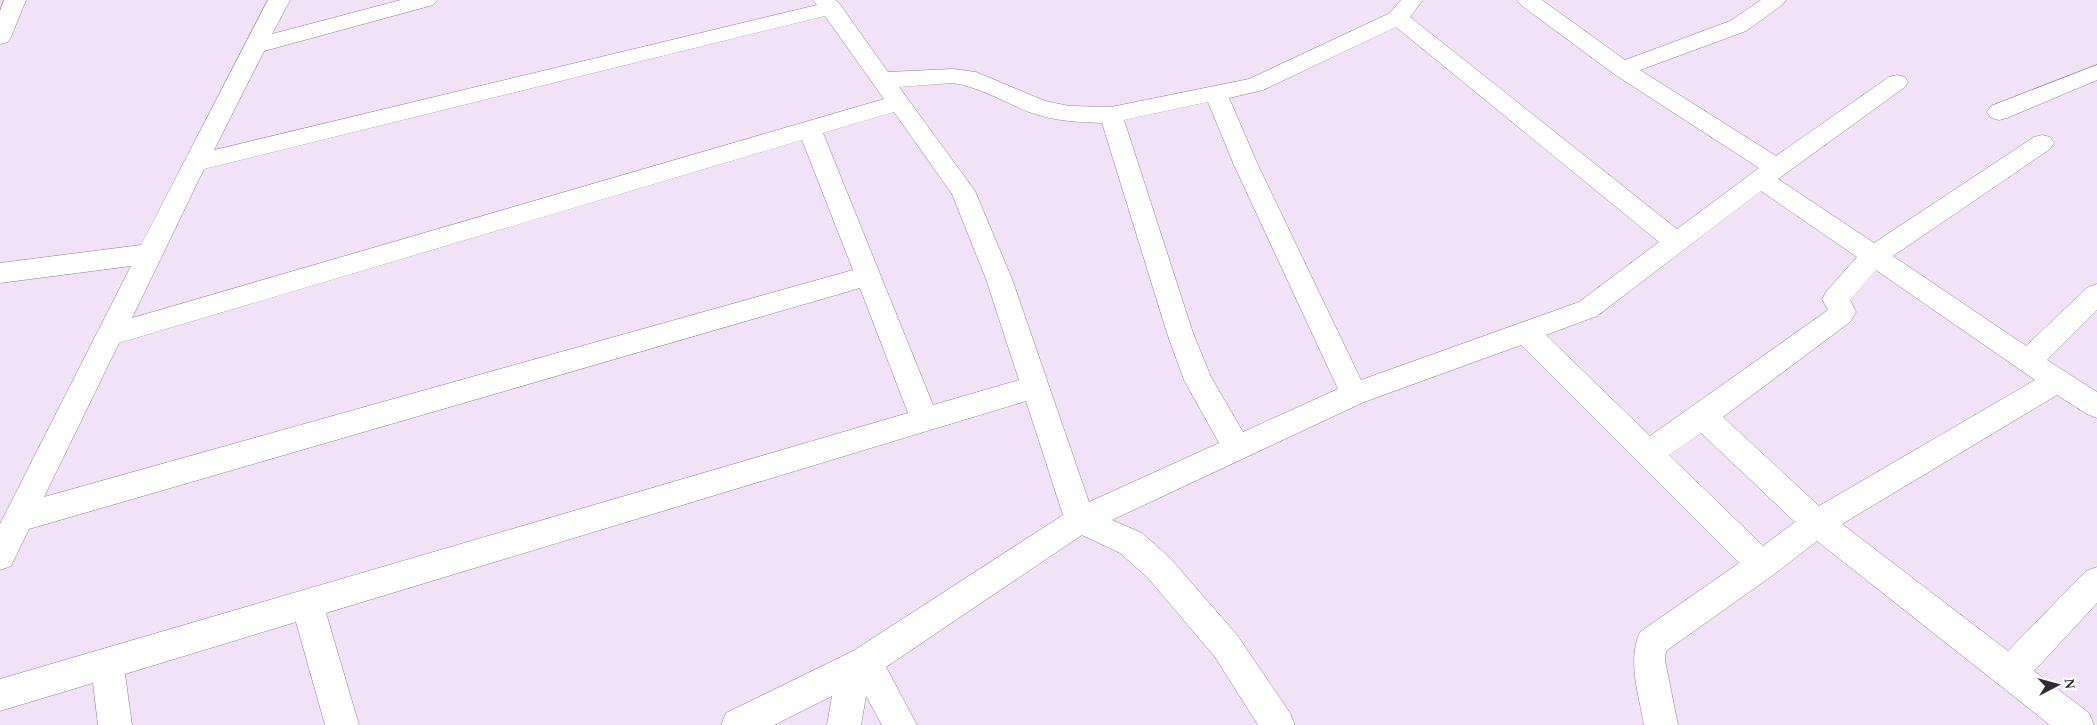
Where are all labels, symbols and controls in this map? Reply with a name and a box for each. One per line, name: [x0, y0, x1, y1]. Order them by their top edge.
north arrow: [2032, 660, 2082, 710]
text: N: [2061, 678, 2077, 690]

